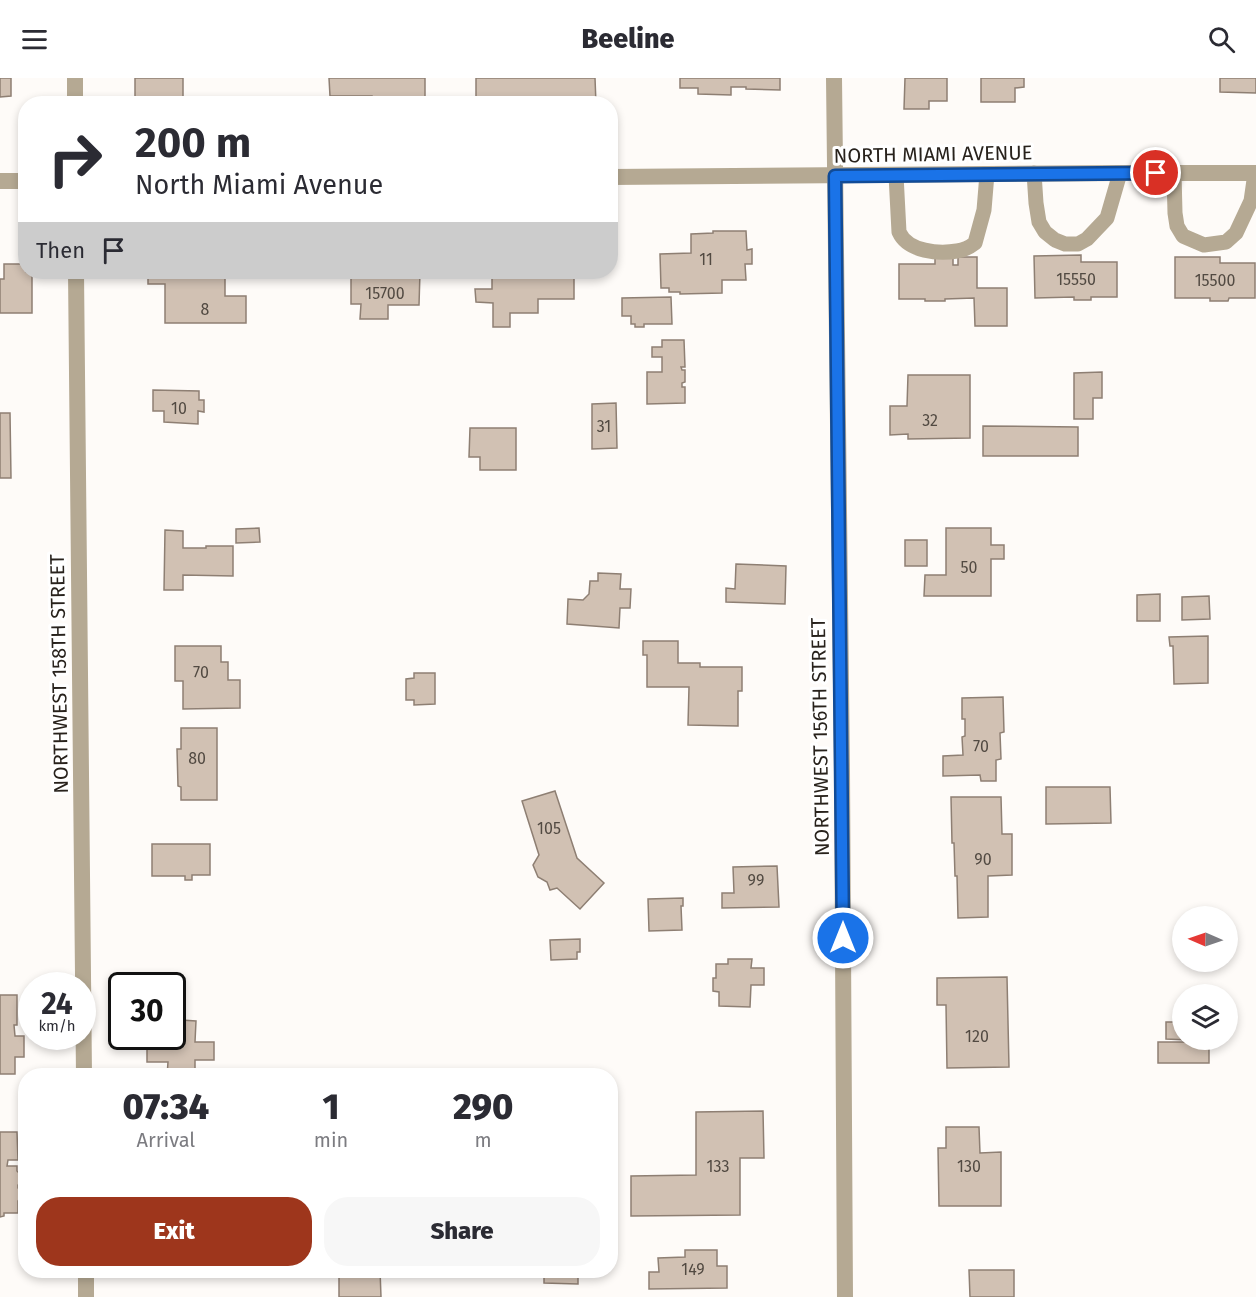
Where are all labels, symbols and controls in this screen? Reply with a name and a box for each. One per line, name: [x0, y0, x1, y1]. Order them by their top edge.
icon: menu: [18, 23, 51, 56]
text: Beeline: [582, 23, 674, 55]
icon: search: [1205, 23, 1238, 56]
text: 200 m: [135, 118, 251, 168]
icon: right: [36, 120, 114, 198]
street label: NORTH MIAMI AVENUE: [833, 140, 1033, 168]
pin: [1130, 147, 1181, 198]
icon: arrive: [1139, 156, 1172, 189]
text: North Miami Avenue: [135, 169, 383, 201]
icon: arrive: [97, 234, 130, 267]
text: Then: [36, 237, 85, 264]
house number: 11: [699, 250, 713, 269]
house number: 15550: [1056, 270, 1096, 289]
house number: 15500: [1195, 271, 1235, 290]
house number: 15700: [365, 284, 405, 303]
house number: 8: [201, 300, 210, 319]
house number: 10: [171, 399, 187, 418]
house number: 32: [922, 411, 938, 430]
house number: 31: [597, 417, 611, 436]
street label: NORTHWEST 158TH STREET: [45, 553, 73, 794]
house number: 50: [961, 558, 978, 577]
street label: NORTHWEST 156TH STREET: [806, 617, 834, 856]
house number: 70: [193, 663, 209, 682]
house number: 70: [973, 737, 989, 756]
house number: 80: [188, 749, 206, 768]
house number: 105: [537, 819, 561, 838]
house number: 90: [974, 850, 992, 869]
house number: 99: [748, 871, 764, 890]
position arrow: [811, 906, 875, 970]
north arrow: [1172, 906, 1238, 972]
map controls: [1172, 906, 1238, 1050]
speed limit sign: 30: [108, 972, 186, 1050]
button: layers: [1172, 984, 1238, 1050]
text: 24: [41, 986, 73, 1022]
text: km/h: [38, 1017, 76, 1035]
house number: 120: [965, 1027, 989, 1046]
text: 07:34: [123, 1085, 209, 1129]
text: 1: [323, 1085, 340, 1129]
text: 290: [453, 1085, 513, 1129]
text: Arrival: [137, 1128, 195, 1152]
text: min: [314, 1128, 348, 1152]
text: m: [475, 1128, 492, 1152]
house number: 133: [707, 1157, 729, 1176]
house number: 130: [957, 1157, 981, 1176]
button: Exit: [36, 1197, 312, 1266]
button: Share: [324, 1197, 600, 1266]
house number: 149: [681, 1260, 705, 1279]

